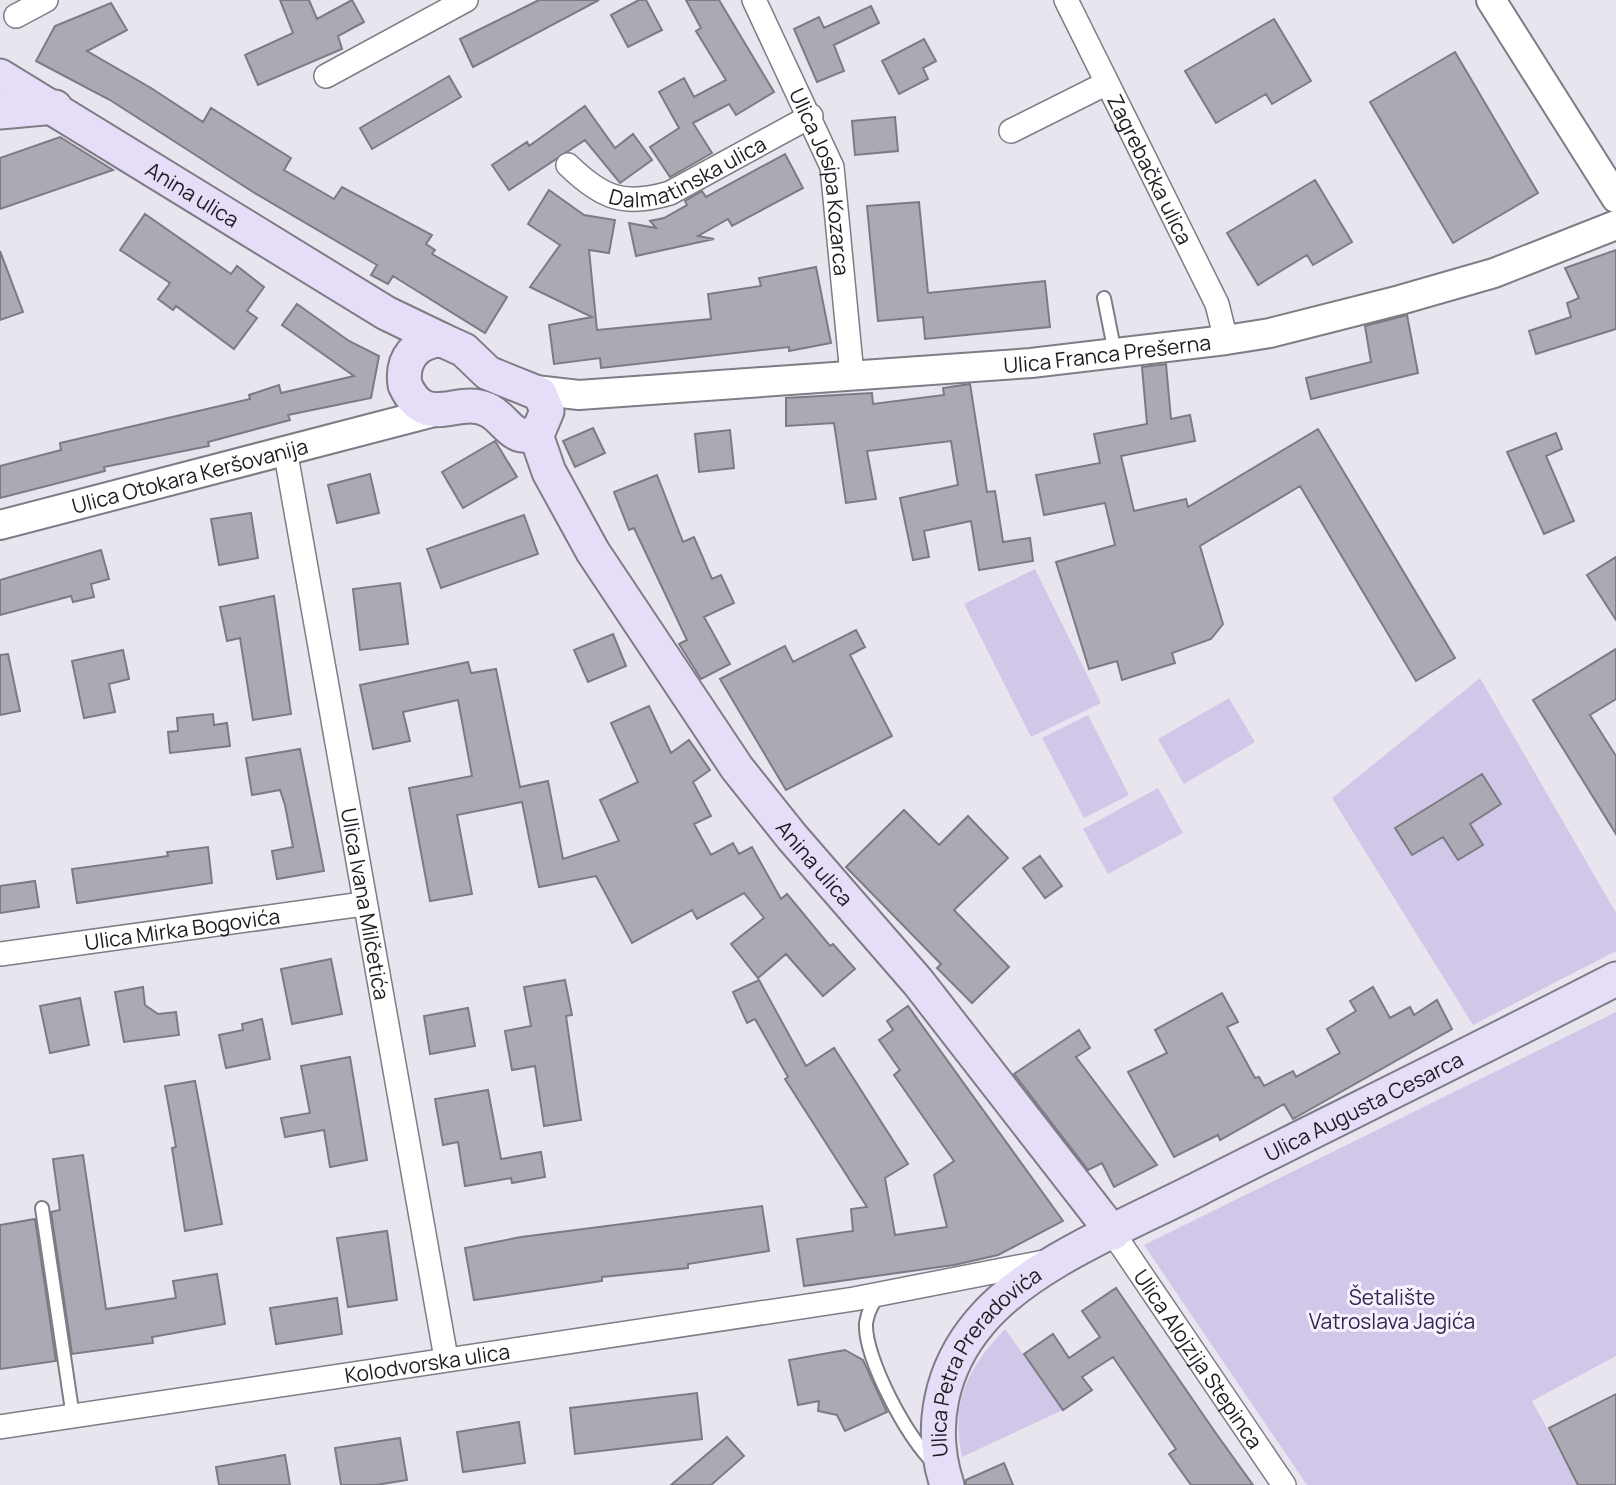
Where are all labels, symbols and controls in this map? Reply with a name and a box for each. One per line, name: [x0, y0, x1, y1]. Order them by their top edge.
street label: Ulica Josipa Kozarca: [783, 83, 856, 277]
street label: Zagrebačka ulica: [1101, 89, 1199, 249]
street label: Dalmatinska ulica: [606, 129, 771, 214]
street label: Anina ulica: [141, 155, 244, 234]
street label: Ulica Franca Prešerna: [1002, 328, 1212, 379]
street label: Ulica Otokara Keršovanija: [69, 431, 311, 520]
street label: Ulica Ivana Milčetića: [335, 806, 396, 1002]
street label: Anina ulica: [770, 814, 859, 912]
street label: Ulica Mirka Bogovića: [83, 902, 282, 956]
street label: Ulica Augusta Cesarca: [1259, 1045, 1468, 1168]
street label: Ulica Petra Preradovića: [924, 1260, 1047, 1459]
street label: Ulica Alojzija Stepinca: [1128, 1264, 1269, 1454]
park label: Šetalište Vatroslava Jagića: [1309, 1283, 1475, 1335]
street label: Kolodvorska ulica: [343, 1337, 512, 1389]

